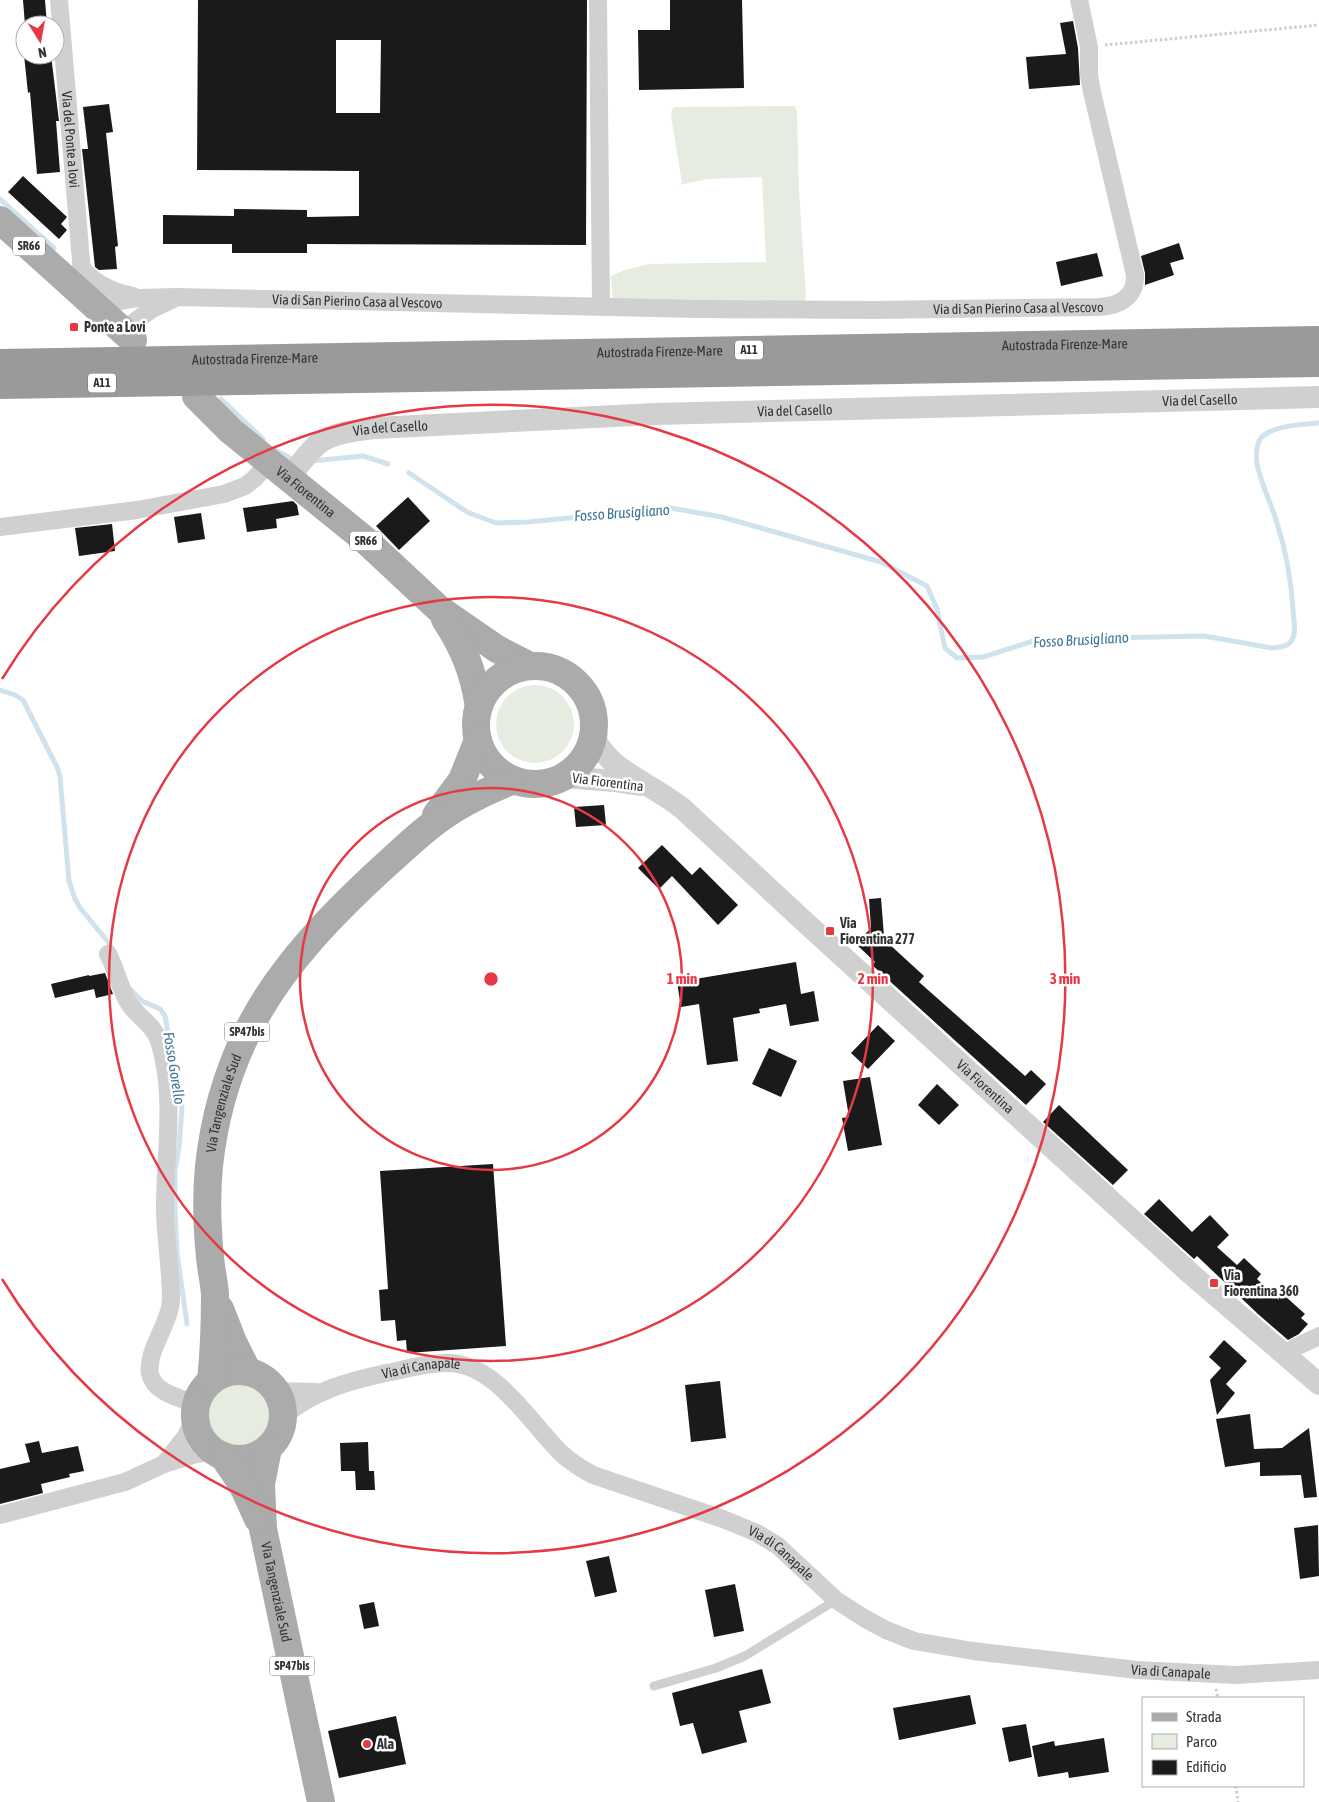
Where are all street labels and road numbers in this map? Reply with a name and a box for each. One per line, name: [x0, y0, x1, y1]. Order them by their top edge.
street label: Via del Ponte a Iovi: [59, 91, 83, 188]
road number: SR66: [13, 237, 45, 256]
street label: Via di San Pierino Casa al Vescovo: [272, 291, 443, 311]
street label: Via di San Pierino Casa al Vescovo: [933, 299, 1104, 317]
street label: Autostrada Firenze-Mare: [1002, 335, 1128, 354]
road number: A11: [735, 340, 763, 360]
street label: Autostrada Firenze-Mare: [597, 342, 723, 361]
street label: Autostrada Firenze-Mare: [192, 349, 318, 368]
road number: A11: [88, 373, 116, 392]
street label: Via del Casello: [1162, 391, 1238, 409]
street label: Via del Casello: [757, 401, 833, 419]
street label: Via del Casello: [352, 417, 428, 439]
street label: Via Fiorentina: [273, 463, 339, 521]
road number: SR66: [350, 532, 382, 550]
street label: Via Fiorentina: [571, 770, 645, 794]
road number: SP47bis: [224, 1022, 270, 1042]
street label: Via Tangenziale Sud: [203, 1052, 245, 1154]
street label: Via Fiorentina: [953, 1056, 1017, 1117]
street label: Via di Canapale: [380, 1355, 462, 1382]
street label: Via di Canapale: [746, 1522, 817, 1583]
street label: Via Tangenziale Sud: [258, 1540, 295, 1643]
road number: SP47bis: [270, 1656, 314, 1675]
street label: Via di Canapale: [1130, 1661, 1211, 1682]

